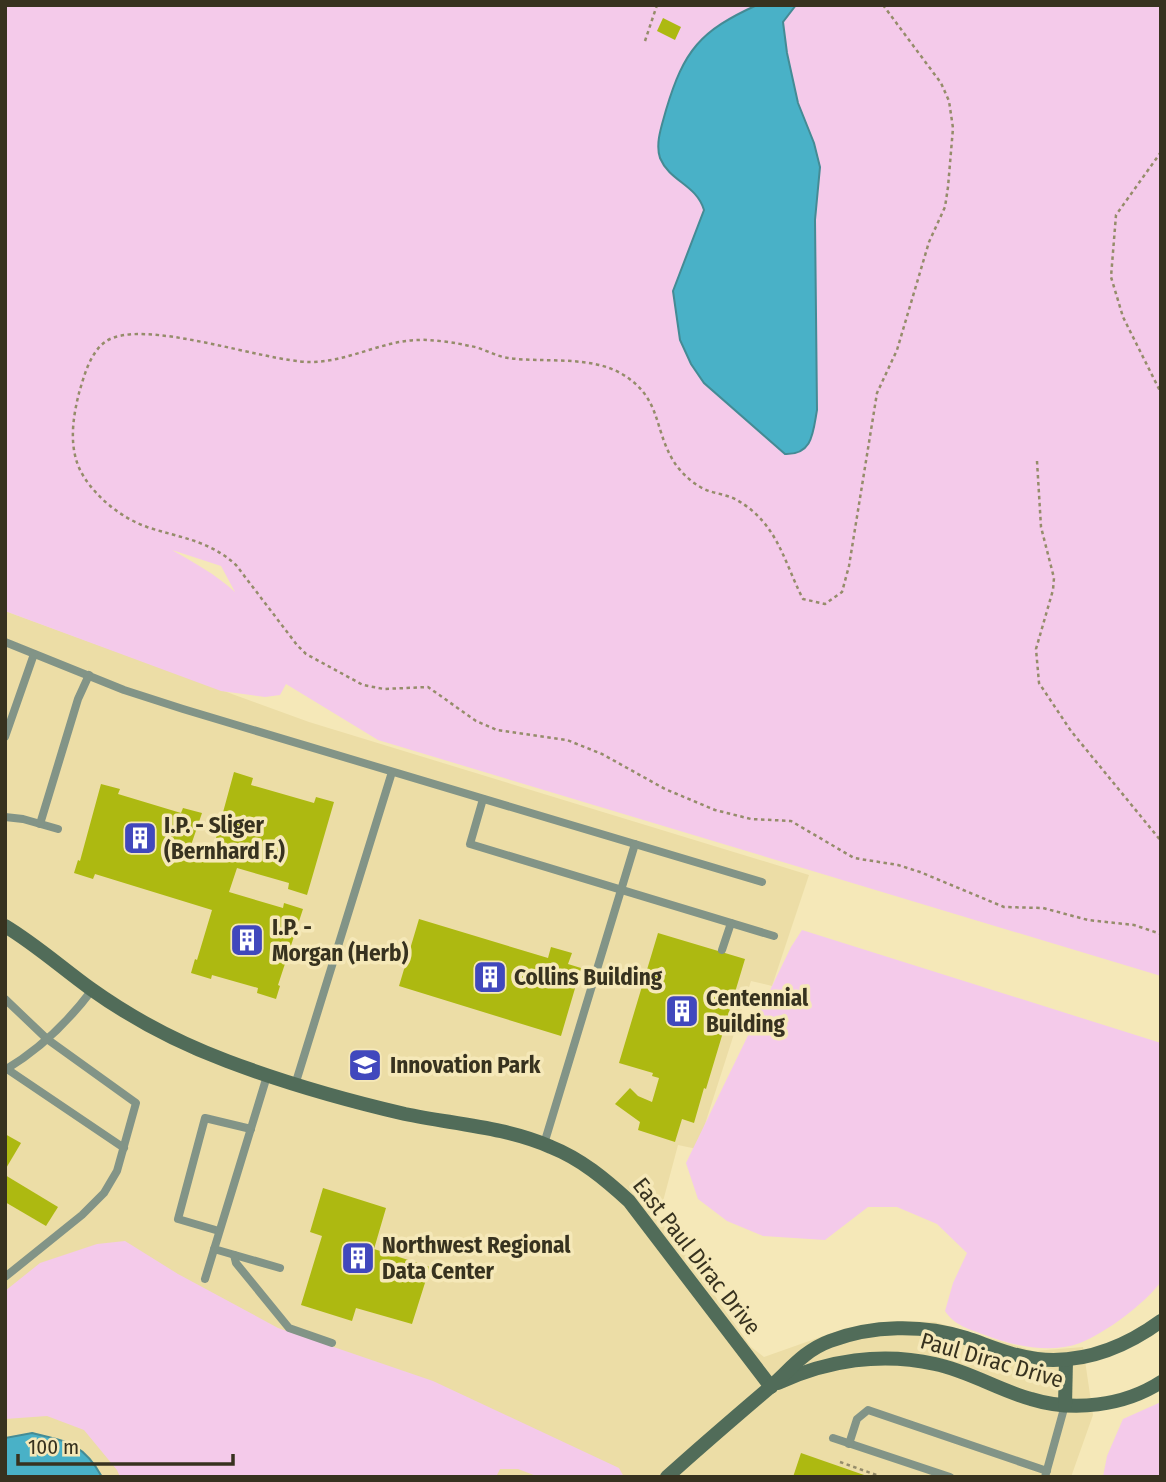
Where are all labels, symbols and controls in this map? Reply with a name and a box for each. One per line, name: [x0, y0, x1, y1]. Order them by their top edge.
place label: I.P. - Sliger (Bernhard F.): [164, 811, 285, 865]
building icon: I.P. - Sliger (Bernhard F.): [121, 819, 159, 857]
place label: I.P. - Morgan (Herb): [272, 913, 409, 967]
building icon: I.P. - Morgan (Herb): [228, 921, 266, 959]
building icon: Collins Building: [471, 958, 509, 996]
place label: Collins Building: [514, 963, 663, 991]
place label: Centennial Building: [706, 984, 809, 1038]
building icon: Centennial Building: [663, 992, 701, 1030]
school or university icon: Innovation Park: [346, 1046, 384, 1084]
place label: Innovation Park: [390, 1051, 541, 1079]
street label: East Paul Dirac Drive: [627, 1172, 767, 1340]
place label: Northwest Regional Data Center: [382, 1231, 571, 1285]
building icon: Northwest Regional Data Center: [339, 1239, 377, 1277]
street label: Paul Dirac Drive: [917, 1326, 1067, 1394]
scale bar: [18, 1422, 233, 1466]
text: 100 m: [28, 1434, 79, 1460]

